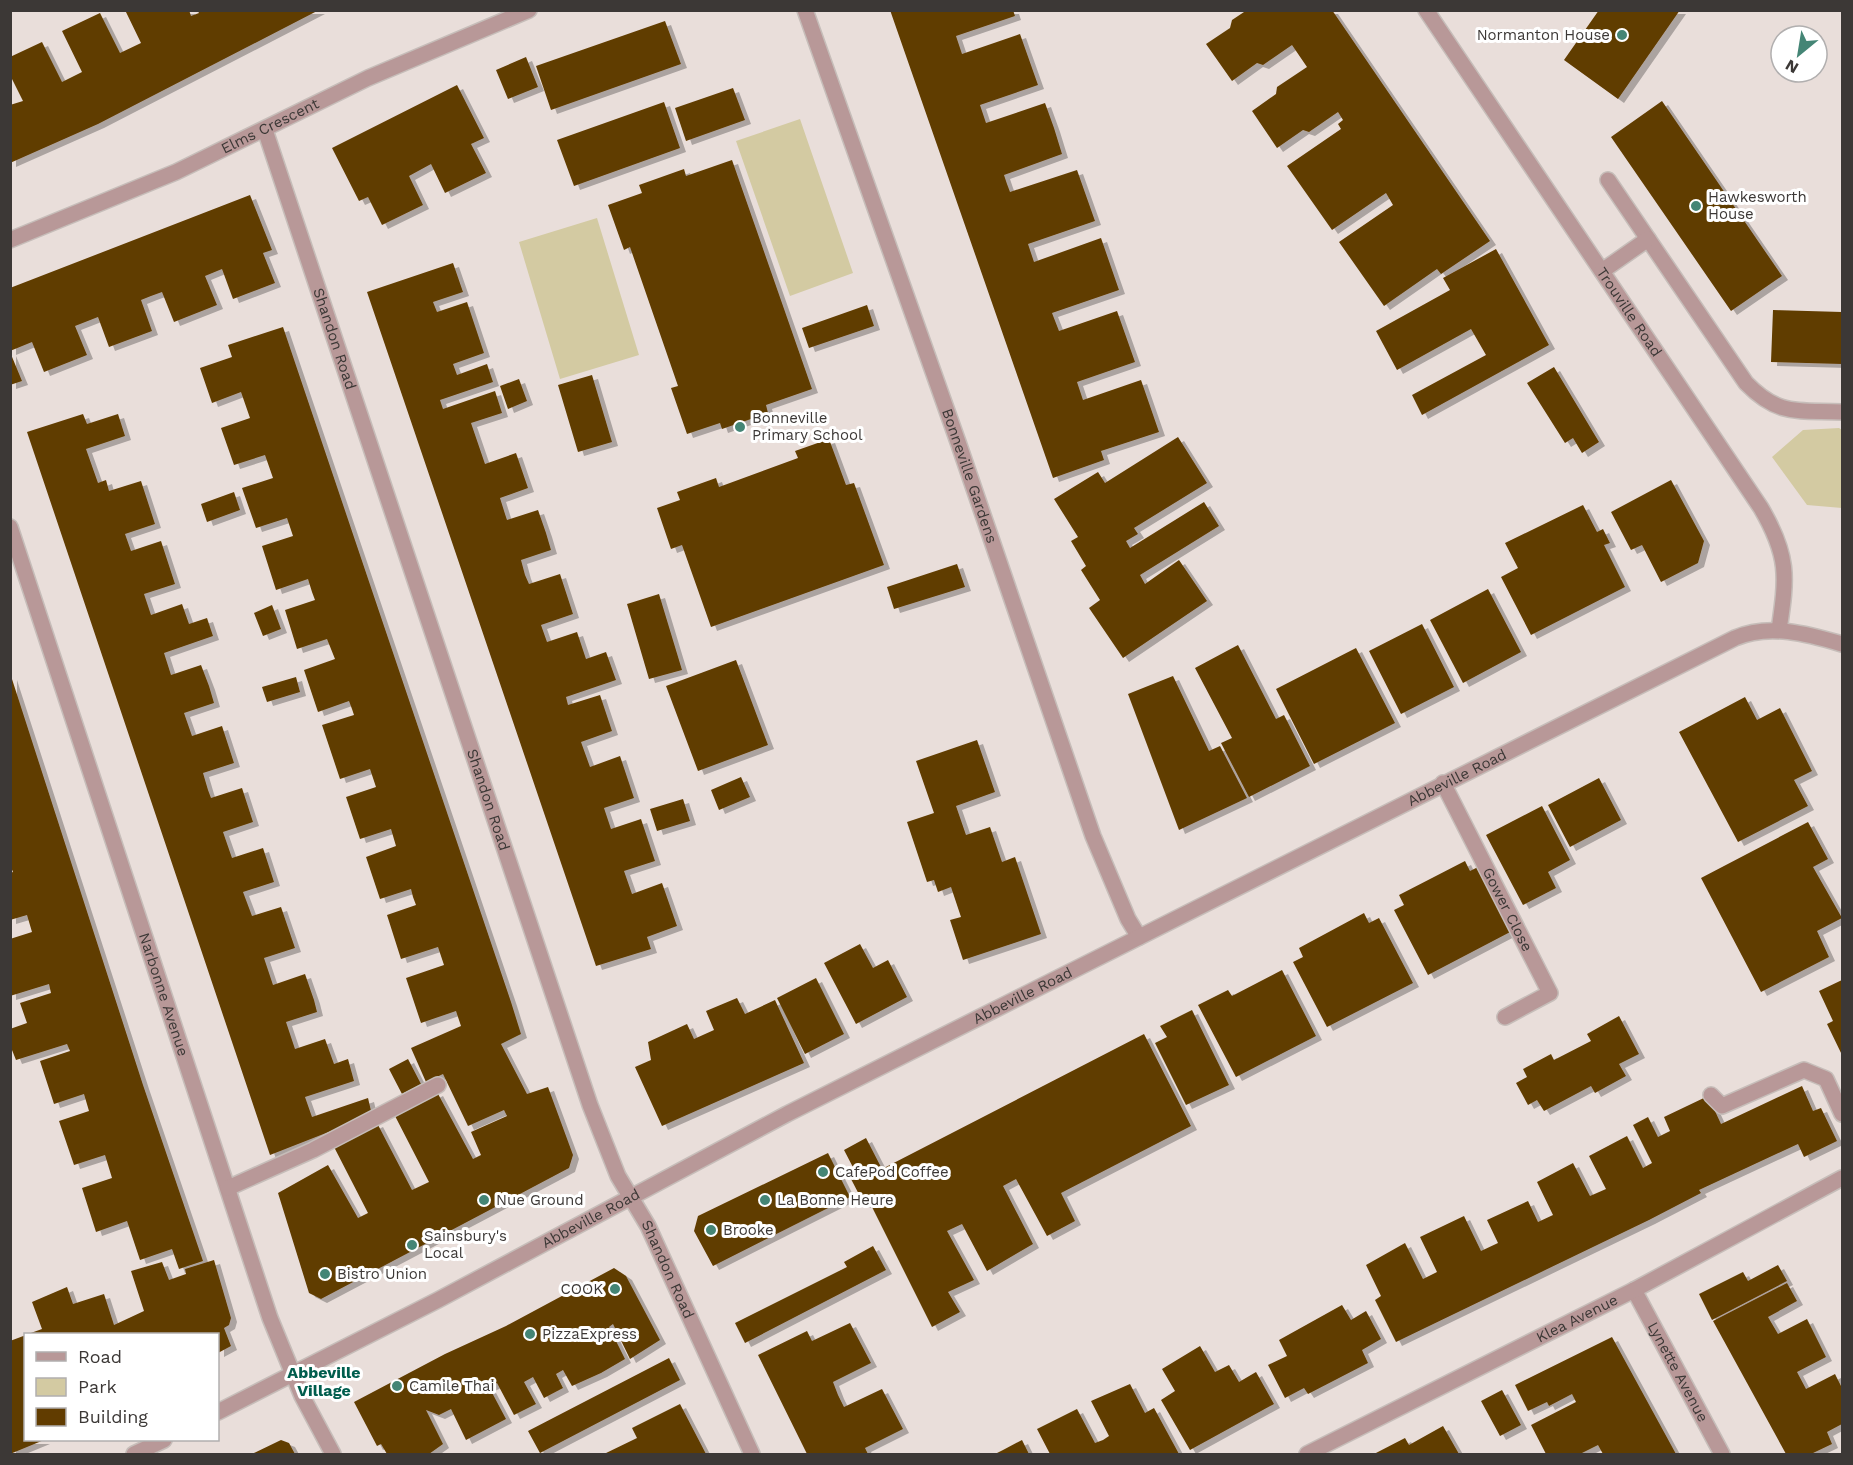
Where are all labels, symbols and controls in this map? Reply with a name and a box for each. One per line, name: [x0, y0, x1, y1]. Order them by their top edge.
north arrow: [1769, 24, 1829, 84]
place label: Normanton House: [1477, 26, 1610, 44]
marker: Normanton House: [1615, 28, 1629, 42]
text: N: [1782, 55, 1802, 78]
street label: Elms Crescent: [218, 94, 323, 158]
place label: Hawkesworth House: [1708, 188, 1807, 223]
marker: Hawkesworth House: [1689, 199, 1703, 213]
street label: Trouville Road: [1593, 264, 1666, 360]
street label: Shandon Road: [309, 285, 360, 392]
street label: Bonneville Gardens: [938, 406, 1001, 546]
place label: Bonneville Primary School: [752, 409, 863, 444]
marker: Bonneville Primary School: [733, 420, 747, 434]
street label: Abbeville Road: [1404, 745, 1510, 810]
street label: Shandon Road: [463, 747, 514, 853]
street label: Gower Close: [1479, 864, 1536, 955]
street label: Narbonne Avenue: [135, 930, 192, 1058]
street label: Abbeville Road: [970, 963, 1075, 1028]
place label: CafePod Coffee: [835, 1163, 949, 1181]
marker: CafePod Coffee: [816, 1165, 830, 1179]
street label: Abbeville Road: [539, 1185, 643, 1252]
place label: Nue Ground: [496, 1191, 584, 1209]
place label: La Bonne Heure: [777, 1191, 894, 1209]
marker: Nue Ground: [477, 1193, 491, 1207]
marker: La Bonne Heure: [758, 1193, 772, 1207]
street label: Shandon Road: [637, 1217, 698, 1321]
place label: Brooke: [723, 1221, 774, 1239]
marker: Brooke: [704, 1223, 718, 1237]
place label: Sainsbury's Local: [424, 1227, 507, 1262]
marker: Sainsbury's Local: [405, 1238, 419, 1252]
place label: Bistro Union: [337, 1265, 427, 1283]
marker: Bistro Union: [318, 1267, 332, 1281]
place label: COOK: [560, 1280, 603, 1298]
marker: COOK: [608, 1282, 622, 1296]
street label: Klea Avenue: [1533, 1291, 1621, 1347]
street label: Lynette Avenue: [1644, 1319, 1712, 1425]
place label: PizzaExpress: [542, 1325, 637, 1343]
marker: PizzaExpress: [523, 1327, 537, 1341]
legend: [24, 1333, 219, 1441]
text: Road: [78, 1346, 122, 1367]
district label: Abbeville Village: [287, 1363, 361, 1400]
text: Park: [78, 1376, 117, 1397]
place label: Camile Thai: [409, 1377, 495, 1395]
marker: Camile Thai: [390, 1379, 404, 1393]
text: Building: [78, 1406, 148, 1427]

